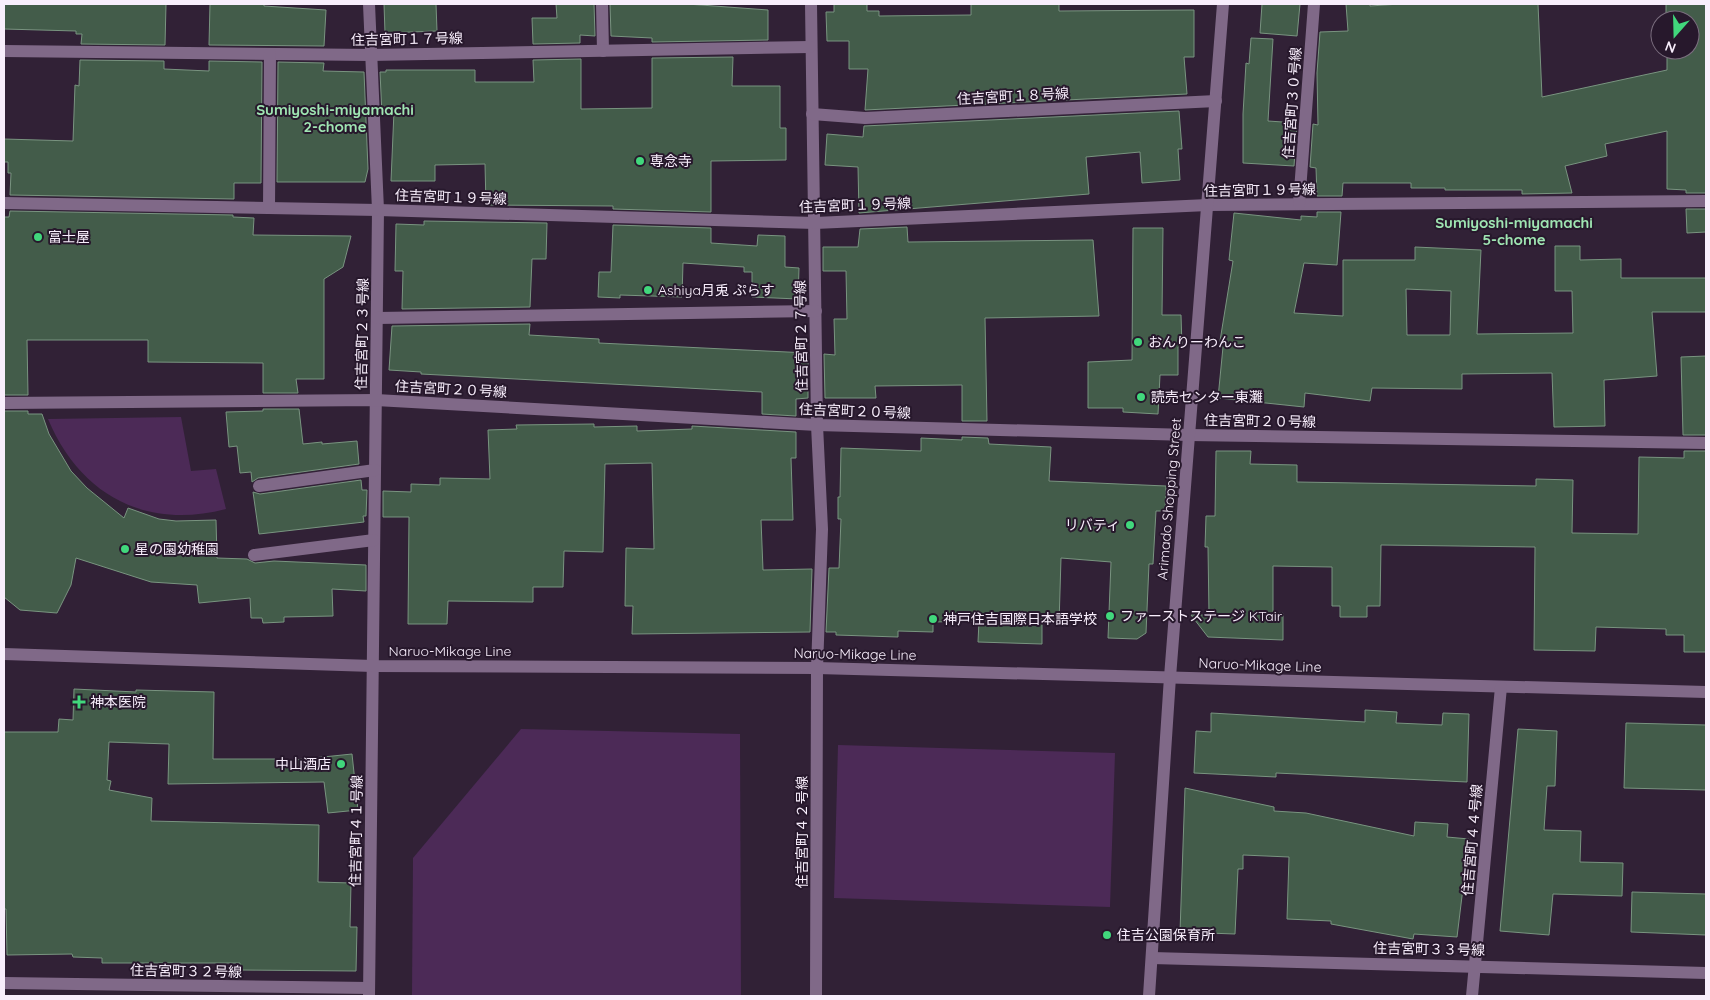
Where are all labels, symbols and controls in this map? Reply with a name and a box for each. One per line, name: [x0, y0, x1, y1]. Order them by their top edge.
north arrow: [1650, 10, 1700, 60]
street label: 住吉宮町１７号線: [351, 29, 463, 49]
text: N: [1663, 37, 1678, 57]
street label: 住吉宮町３０号線: [1279, 47, 1305, 159]
street label: 住吉宮町１８号線: [957, 84, 1069, 108]
district label: Sumiyoshi-miyamachi 2-chome: [256, 100, 414, 136]
place label: 専念寺: [650, 152, 692, 170]
marker: 専念寺: [634, 155, 646, 167]
street label: 住吉宮町１９号線: [1204, 180, 1316, 200]
street label: 住吉宮町１９号線: [395, 186, 507, 208]
street label: 住吉宮町１９号線: [799, 194, 911, 216]
district label: Sumiyoshi-miyamachi 5-chome: [1435, 213, 1593, 249]
place label: 富士屋: [48, 228, 90, 246]
marker: 富士屋: [32, 231, 44, 243]
street label: 住吉宮町２３号線: [352, 278, 372, 390]
street label: 住吉宮町２７号線: [791, 280, 811, 392]
place label: Ashiya月兎 ぷらす: [658, 281, 775, 299]
marker: Ashiya月兎 ぷらす: [642, 284, 654, 296]
place label: おんりーわんこ: [1148, 333, 1246, 351]
marker: おんりーわんこ: [1132, 336, 1144, 348]
street label: 住吉宮町２０号線: [395, 377, 507, 401]
place label: 読売センター東灘: [1151, 388, 1263, 406]
marker: 読売センター東灘: [1135, 391, 1147, 403]
street label: 住吉宮町２０号線: [799, 400, 911, 422]
street label: 住吉宮町２０号線: [1204, 411, 1316, 431]
street label: Arimado Shopping Street: [1153, 417, 1185, 581]
place label: リバティ: [1065, 516, 1120, 534]
marker: リバティ: [1124, 519, 1136, 531]
place label: 星の園幼稚園: [135, 540, 219, 558]
marker: 星の園幼稚園: [119, 543, 131, 555]
place label: ファーストステージ KTair: [1120, 607, 1283, 625]
place label: 神戸住吉国際日本語学校: [943, 610, 1097, 628]
marker: ファーストステージ KTair: [1104, 610, 1116, 622]
marker: 神戸住吉国際日本語学校: [927, 613, 939, 625]
street label: Naruo-Mikage Line: [388, 642, 512, 660]
street label: Naruo-Mikage Line: [793, 644, 917, 664]
street label: Naruo-Mikage Line: [1198, 654, 1322, 676]
place label: 神本医院: [90, 693, 146, 711]
marker: 神本医院: [72, 695, 86, 709]
place label: 中山酒店: [275, 755, 331, 773]
marker: 中山酒店: [335, 758, 347, 770]
street label: 住吉宮町４１号線: [346, 775, 366, 887]
street label: 住吉宮町４２号線: [793, 776, 811, 888]
street label: 住吉宮町４４号線: [1458, 783, 1486, 897]
place label: 住吉公園保育所: [1117, 926, 1215, 944]
marker: 住吉公園保育所: [1101, 929, 1113, 941]
street label: 住吉宮町３３号線: [1373, 939, 1485, 959]
street label: 住吉宮町３２号線: [130, 961, 242, 981]

